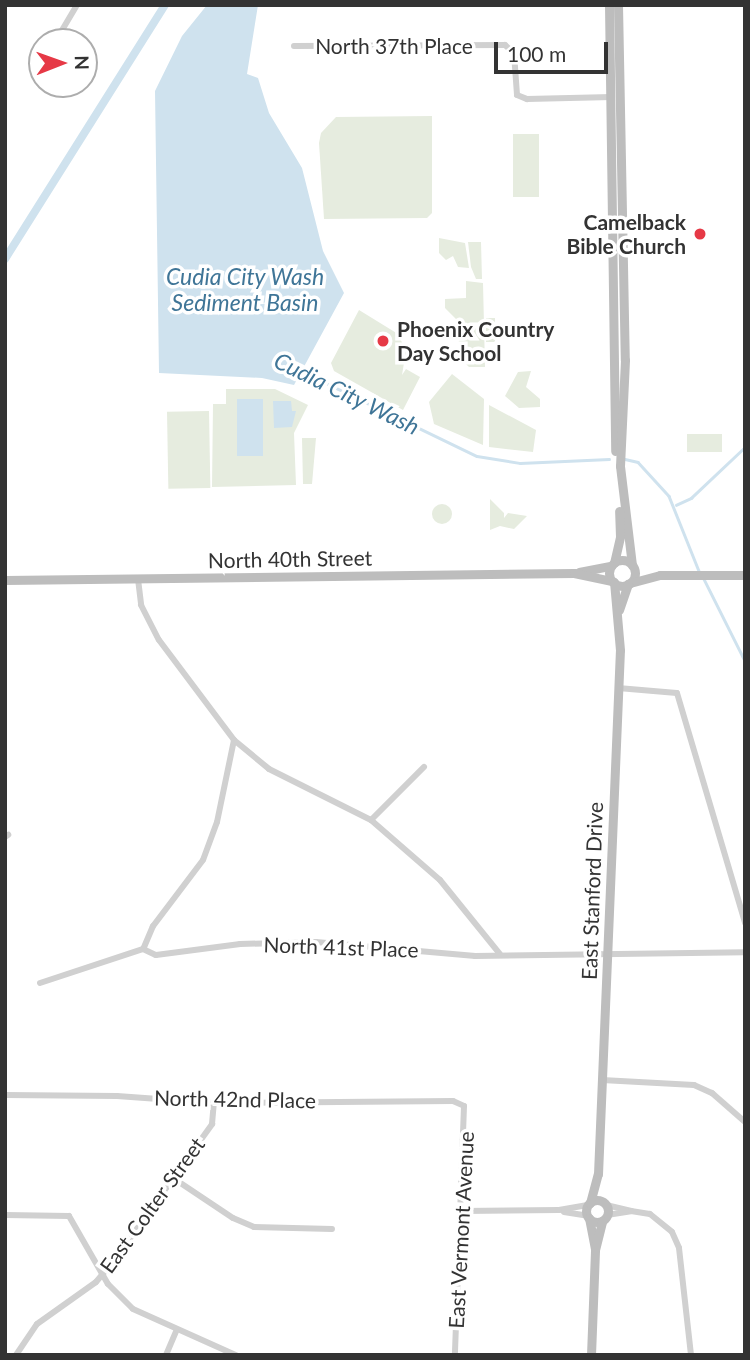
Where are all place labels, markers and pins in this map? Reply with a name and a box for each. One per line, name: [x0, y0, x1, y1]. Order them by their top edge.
place label: Camelback Bible Church: [566, 209, 686, 259]
marker: Camelback Bible Church: [692, 226, 708, 242]
place label: Phoenix Country Day School: [397, 316, 554, 366]
marker: Phoenix Country Day School: [375, 333, 391, 349]

